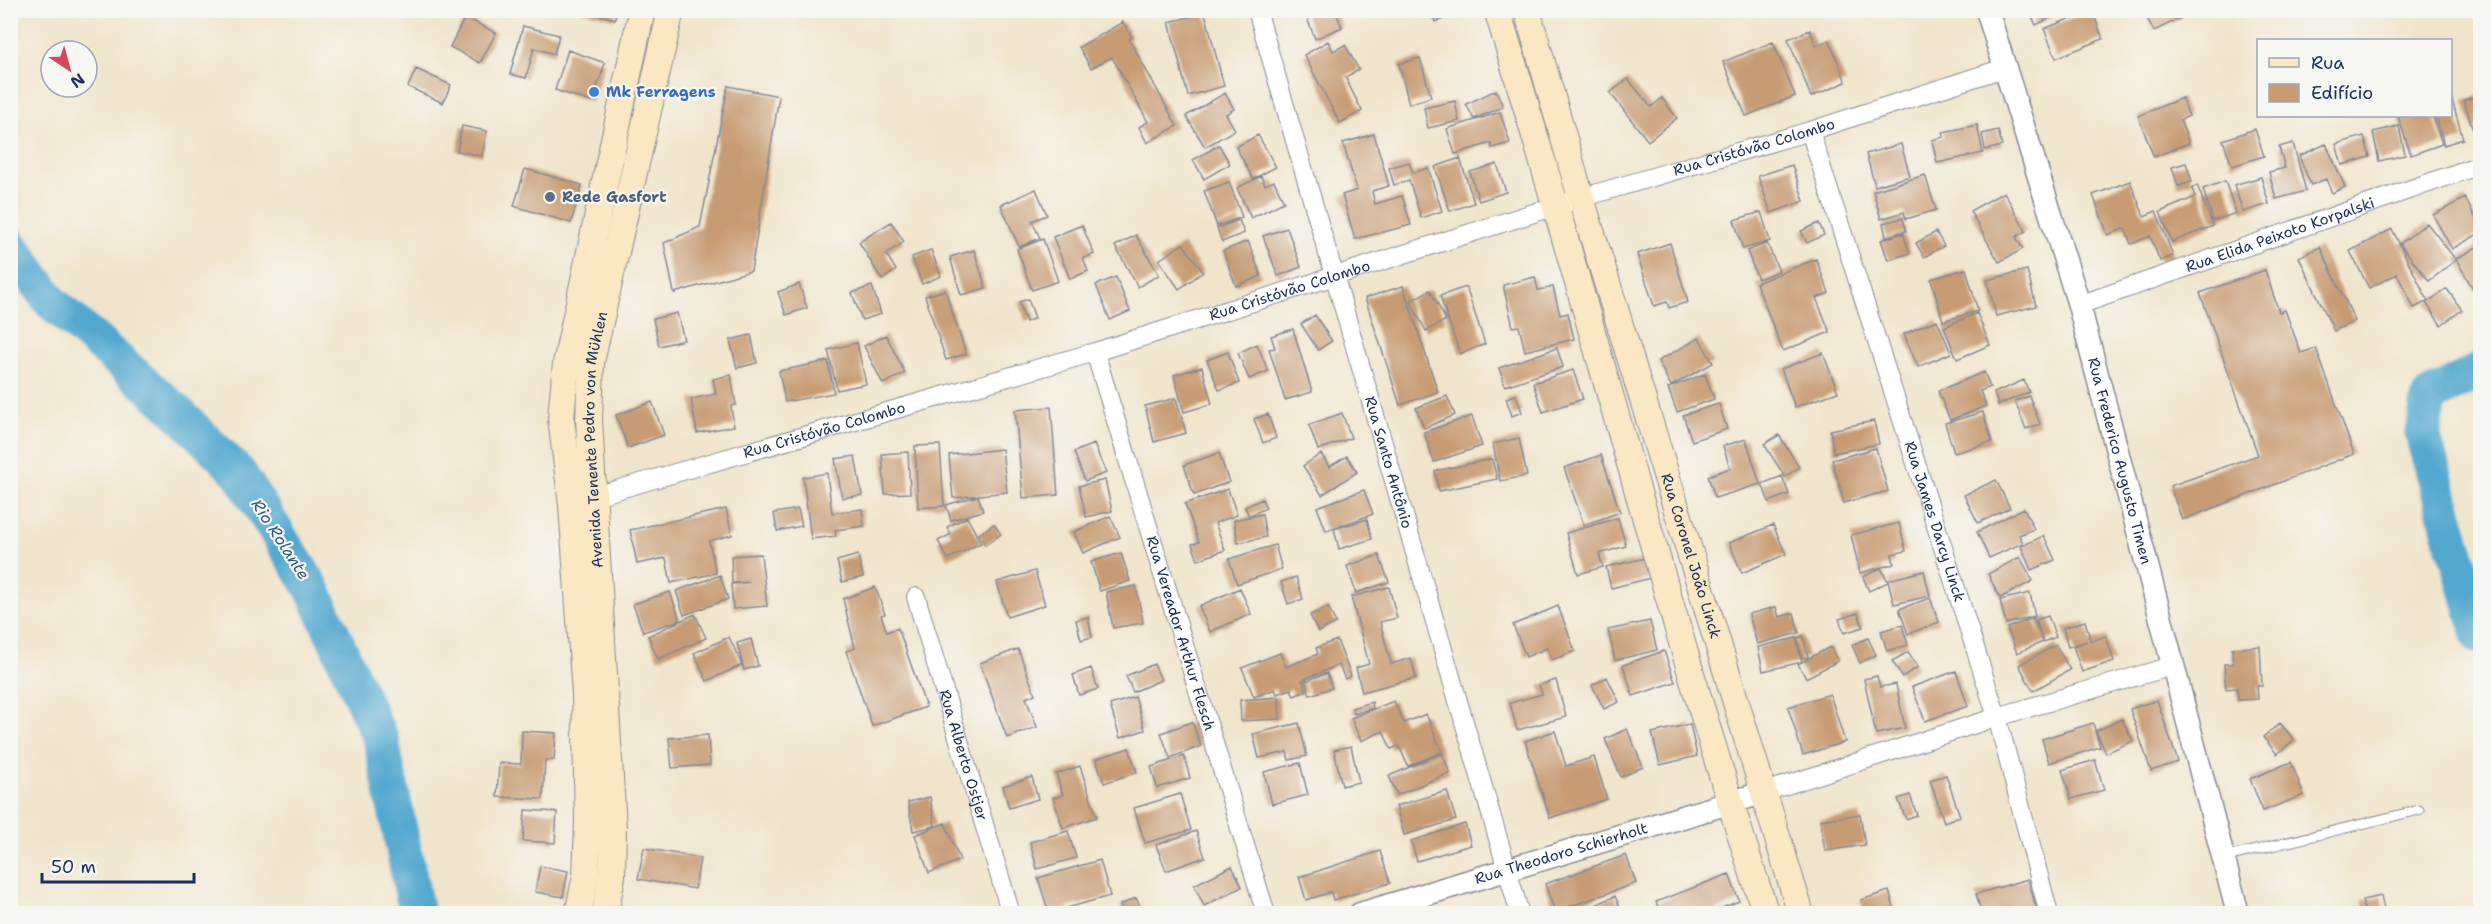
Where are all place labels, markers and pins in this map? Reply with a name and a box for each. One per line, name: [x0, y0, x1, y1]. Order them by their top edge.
place label: Mk Ferragens: [606, 82, 716, 102]
marker: Mk Ferragens: [587, 85, 601, 99]
place label: Rede Gasfort: [562, 187, 667, 207]
marker: Rede Gasfort: [543, 190, 557, 204]

